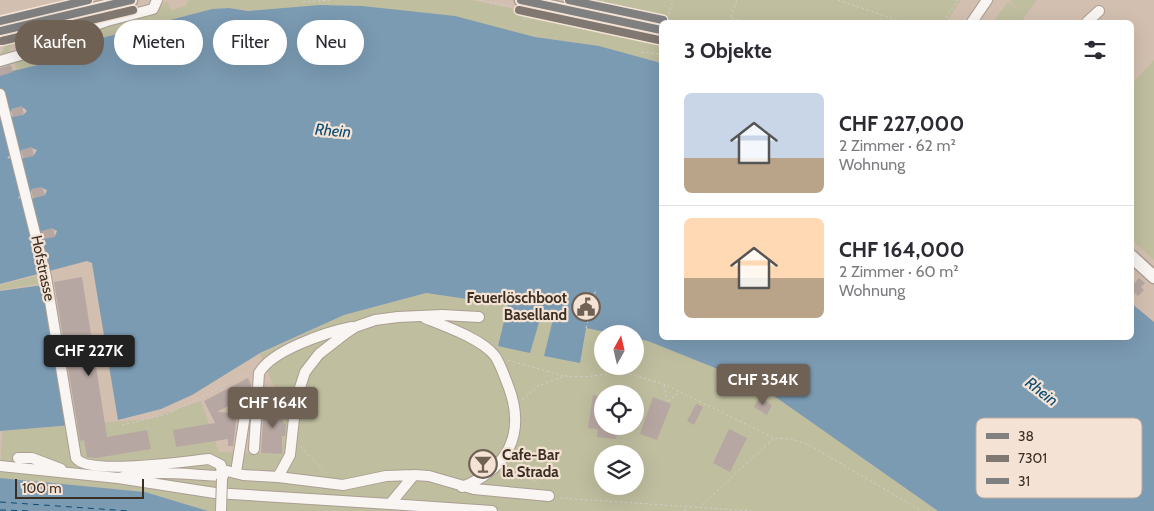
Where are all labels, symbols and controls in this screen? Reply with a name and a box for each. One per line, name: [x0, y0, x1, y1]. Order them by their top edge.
chip: Kaufen: [15, 20, 104, 65]
chip: Mieten: [114, 20, 203, 65]
chip: Filter: [213, 20, 287, 65]
chip: Neu: [297, 20, 364, 65]
icon: filters: [1081, 36, 1109, 64]
text: 3 Objekte: [684, 38, 772, 63]
text: CHF 227,000: [839, 111, 964, 136]
icon: home: [724, 113, 784, 173]
water label: Rhein: [314, 119, 352, 142]
text: 2 Zimmer · 62 m²: [839, 136, 956, 155]
text: Wohnung: [839, 155, 905, 174]
street label: Hofstrasse: [27, 233, 59, 303]
text: CHF 164,000: [839, 237, 965, 262]
icon: home: [724, 238, 784, 298]
text: 2 Zimmer · 60 m²: [839, 262, 959, 281]
text: Wohnung: [839, 281, 905, 300]
place label: Feuerlöschboot Baselland: [466, 289, 567, 324]
public building icon: Feuerlöschboot Baselland: [571, 292, 601, 322]
north arrow: [594, 325, 644, 375]
map controls: [594, 325, 644, 495]
pin: CHF 227K: [37, 334, 141, 377]
text: CHF 227K: [55, 341, 123, 360]
pin: CHF 354K: [711, 364, 815, 406]
text: CHF 354K: [728, 370, 798, 389]
water label: Rhein: [1022, 373, 1062, 410]
button: locate: [594, 385, 644, 435]
pin: CHF 164K: [221, 386, 325, 429]
text: CHF 164K: [239, 393, 307, 412]
legend: [976, 418, 1142, 498]
text: 38: [1018, 427, 1034, 445]
button: layers: [594, 445, 644, 495]
place label: Cafe-Bar la Strada: [502, 446, 559, 481]
bar icon: Cafe-Bar la Strada: [468, 449, 498, 479]
text: 7301: [1018, 449, 1047, 467]
text: 31: [1018, 472, 1030, 490]
scale bar: [15, 476, 144, 499]
text: 100 m: [22, 479, 62, 497]

